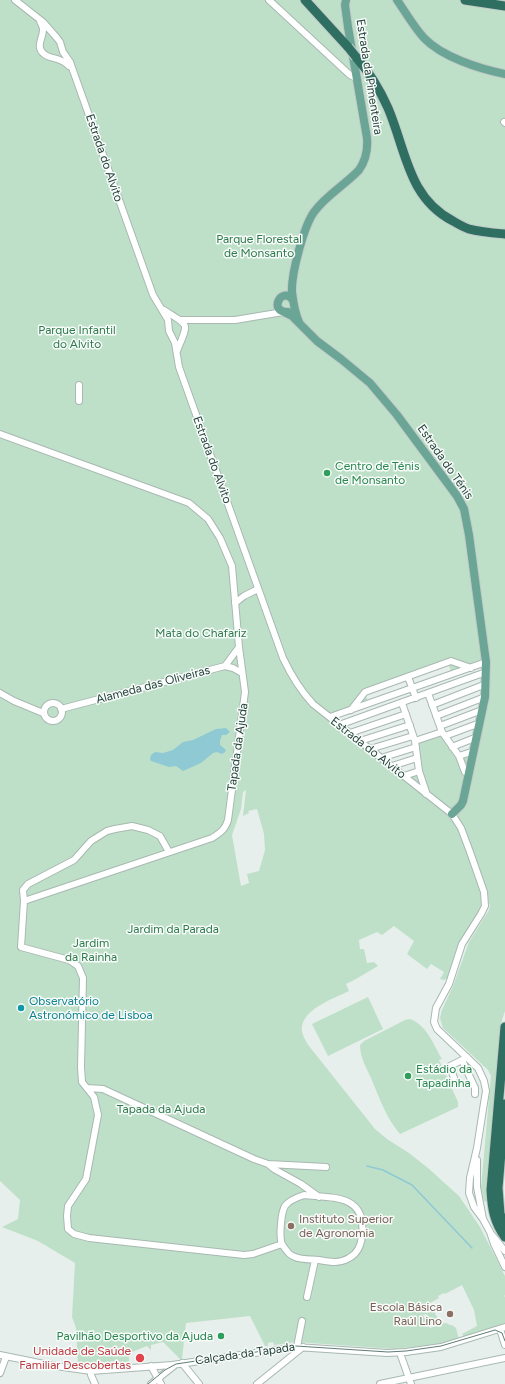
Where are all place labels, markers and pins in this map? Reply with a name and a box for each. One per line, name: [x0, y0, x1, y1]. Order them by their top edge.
place label: Centro de Ténis de Monsanto: [335, 459, 419, 487]
marker: Centro de Ténis de Monsanto: [322, 468, 332, 478]
place label: Observatório Astronómico de Lisboa: [29, 994, 153, 1022]
marker: Observatório Astronómico de Lisboa: [16, 1003, 26, 1013]
place label: Estádio da Tapadinha: [416, 1062, 472, 1090]
marker: Estádio da Tapadinha: [403, 1071, 413, 1081]
place label: Instituto Superior de Agronomia: [299, 1212, 393, 1240]
marker: Instituto Superior de Agronomia: [286, 1221, 296, 1231]
place label: Escola Básica Raúl Lino: [370, 1300, 442, 1328]
marker: Escola Básica Raúl Lino: [445, 1309, 455, 1319]
place label: Pavilhão Desportivo da Ajuda: [57, 1329, 213, 1343]
marker: Pavilhão Desportivo da Ajuda: [216, 1331, 226, 1341]
place label: Unidade de Saúde Familiar Descobertas: [19, 1344, 131, 1372]
marker: Unidade de Saúde Familiar Descobertas: [134, 1352, 146, 1364]

